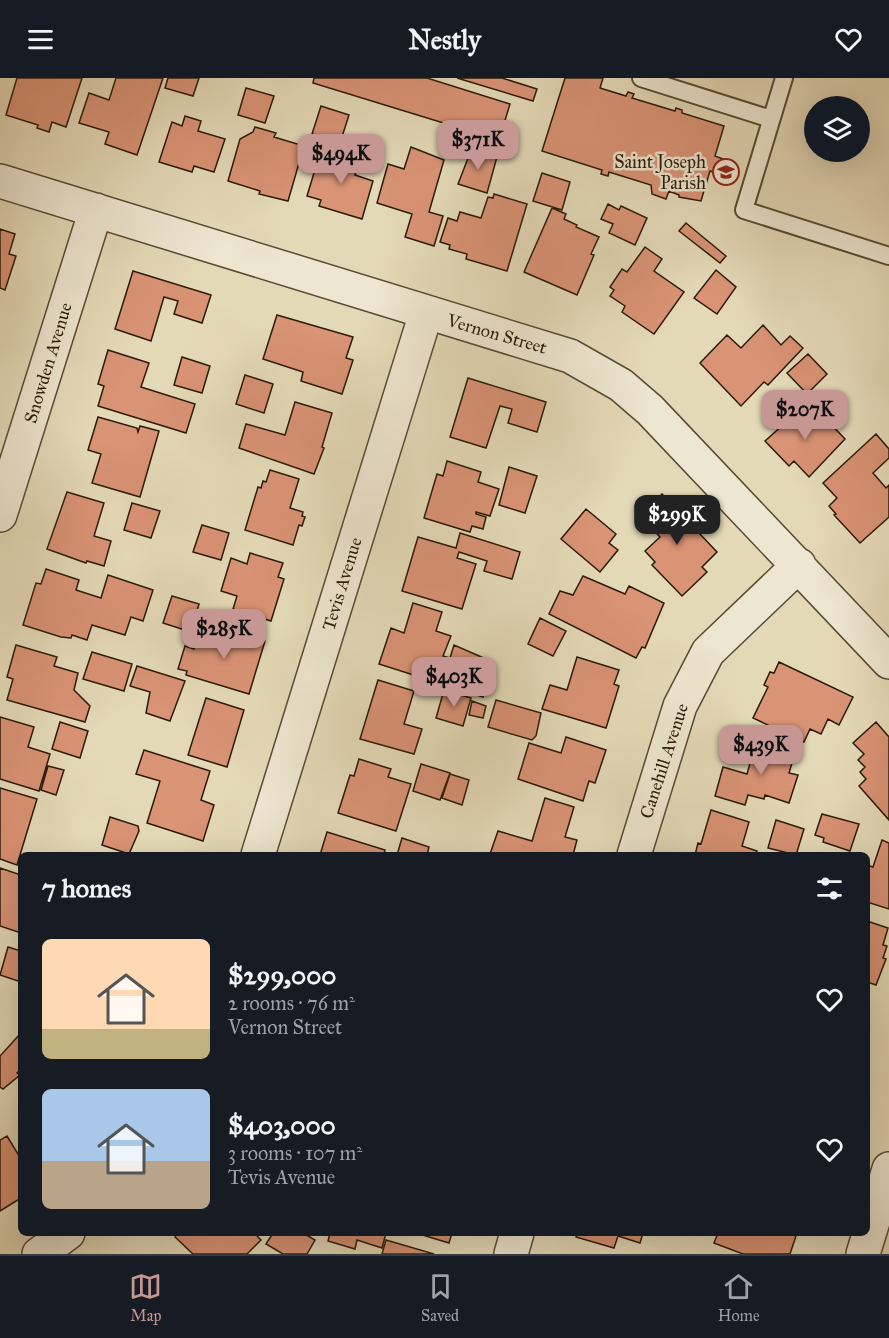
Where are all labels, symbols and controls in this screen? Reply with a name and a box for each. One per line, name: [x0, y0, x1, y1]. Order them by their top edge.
icon: menu: [24, 23, 57, 56]
text: Nestly: [408, 23, 481, 56]
icon: heart: [832, 23, 865, 56]
map controls: [804, 96, 870, 162]
button: layers: [804, 96, 870, 162]
pin: $371K: [436, 120, 520, 171]
text: $371K: [452, 127, 504, 151]
pin: $494K: [299, 134, 383, 185]
text: $494K: [311, 141, 371, 165]
place label: Saint Joseph Parish: [614, 151, 706, 194]
school or university icon: Saint Joseph Parish: [711, 157, 741, 187]
street label: Snowden Avenue: [19, 300, 77, 426]
street label: Vernon Street: [444, 309, 550, 359]
pin: $207K: [763, 390, 847, 441]
text: $207K: [776, 397, 834, 421]
pin: $299K: [635, 495, 719, 546]
text: $299K: [648, 502, 706, 526]
street label: Tevis Avenue: [317, 535, 367, 633]
pin: $285K: [182, 609, 266, 660]
text: $285K: [196, 616, 252, 640]
pin: $403K: [412, 657, 496, 708]
text: $403K: [426, 664, 482, 688]
street label: Canehill Avenue: [635, 701, 693, 821]
pin: $439K: [719, 725, 803, 776]
text: $439K: [733, 732, 789, 756]
text: 7 homes: [42, 872, 131, 904]
icon: filters: [813, 872, 846, 905]
text: $299,000: [228, 959, 336, 991]
icon: home: [90, 963, 162, 1035]
icon: heart: [813, 983, 846, 1016]
text: 2 rooms · 76 m²: [228, 991, 355, 1015]
text: Vernon Street: [228, 1015, 342, 1039]
text: $403,000: [228, 1109, 336, 1141]
icon: home: [90, 1113, 162, 1185]
icon: heart: [813, 1133, 846, 1166]
text: 3 rooms · 107 m²: [228, 1141, 362, 1165]
text: Tevis Avenue: [228, 1165, 335, 1189]
tab: Map: [129, 1270, 162, 1325]
tab: Saved: [421, 1270, 459, 1325]
tab: Home: [718, 1270, 760, 1325]

